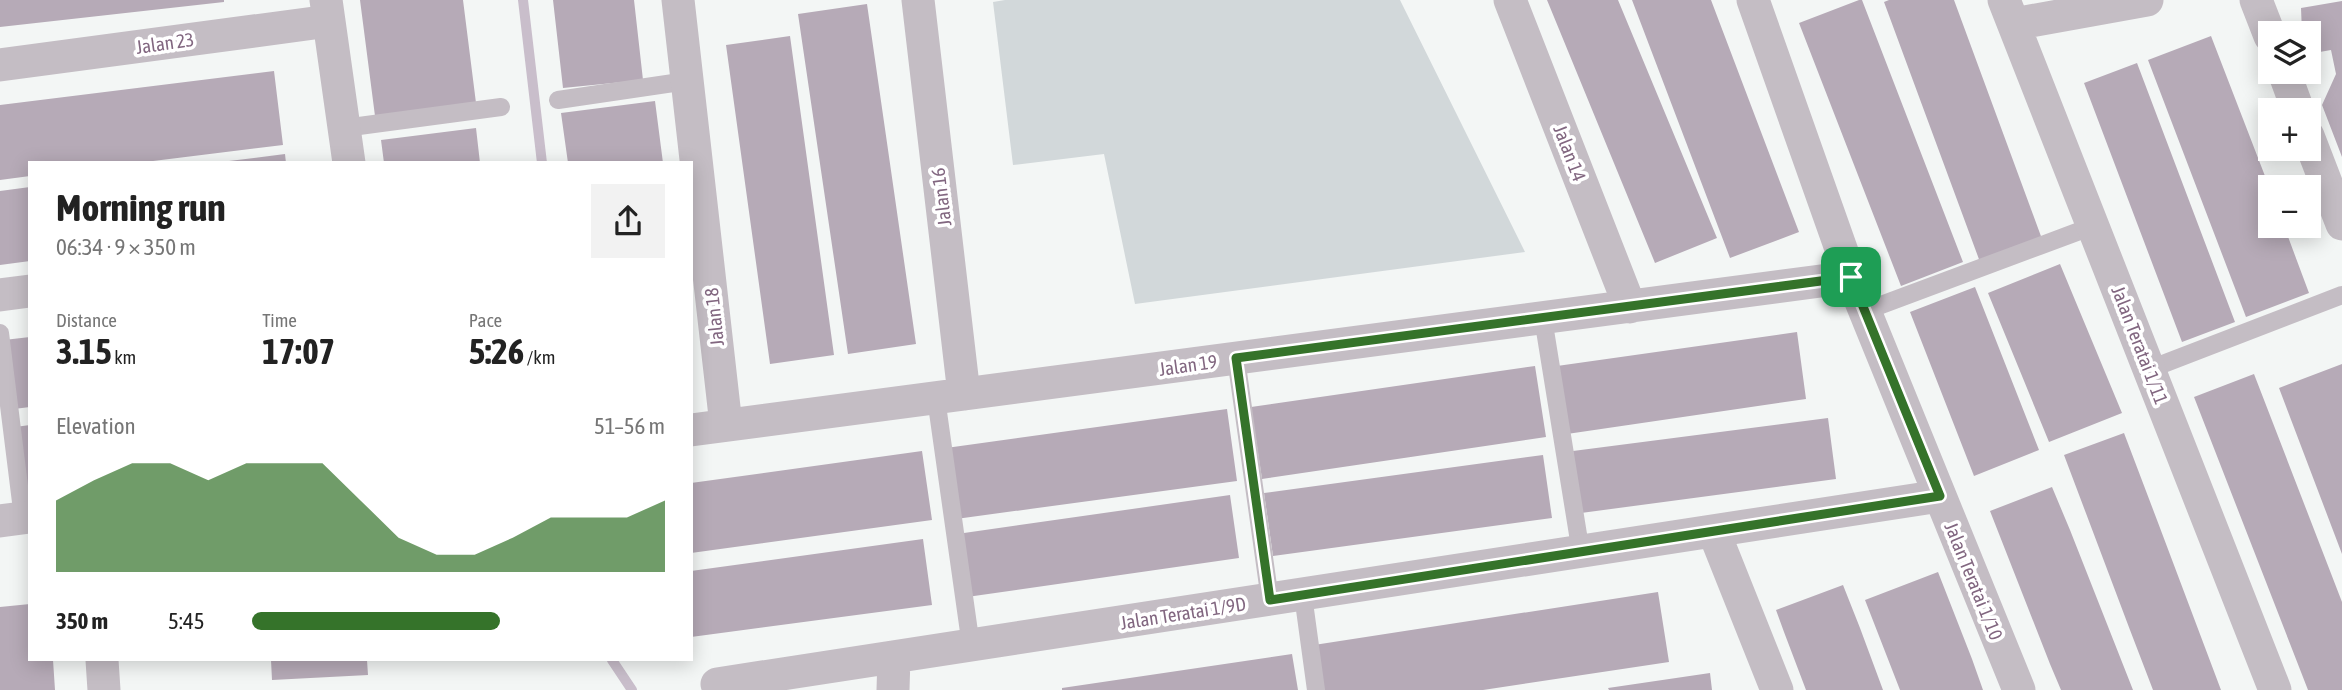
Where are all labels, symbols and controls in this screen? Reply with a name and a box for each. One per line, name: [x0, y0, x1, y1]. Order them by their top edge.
map controls: [2258, 21, 2321, 238]
button: layers: [2258, 21, 2321, 84]
street label: Jalan 23: [135, 28, 195, 58]
button: +: [2258, 98, 2321, 161]
street label: Jalan 14: [1549, 122, 1591, 184]
street label: Jalan 16: [927, 167, 955, 227]
button: −: [2258, 175, 2321, 238]
button: share: [591, 184, 665, 258]
text: Morning run: [56, 186, 226, 229]
text: 06:34 · 9 × 350 m: [56, 234, 196, 260]
pin: [1821, 247, 1881, 307]
icon: arrive: [1832, 258, 1870, 296]
street label: Jalan Teratai 1/11: [2107, 283, 2173, 407]
street label: Jalan 18: [700, 287, 728, 347]
text: Distance: [56, 309, 117, 331]
text: Time: [262, 309, 297, 331]
text: Pace: [469, 309, 502, 331]
text: 3.15: [56, 331, 112, 371]
text: 17:07: [262, 331, 335, 371]
text: 5:26: [469, 331, 524, 371]
text: km: [112, 346, 136, 368]
text: /km: [524, 346, 555, 368]
street label: Jalan 19: [1158, 350, 1219, 380]
text: Elevation: [56, 413, 136, 439]
text: 51–56 m: [594, 413, 665, 439]
street label: Jalan Teratai 1/10: [1940, 519, 2008, 643]
street label: Jalan Teratai 1/9D: [1119, 592, 1247, 634]
text: 350 m: [56, 608, 108, 634]
text: 5:45: [168, 608, 205, 634]

